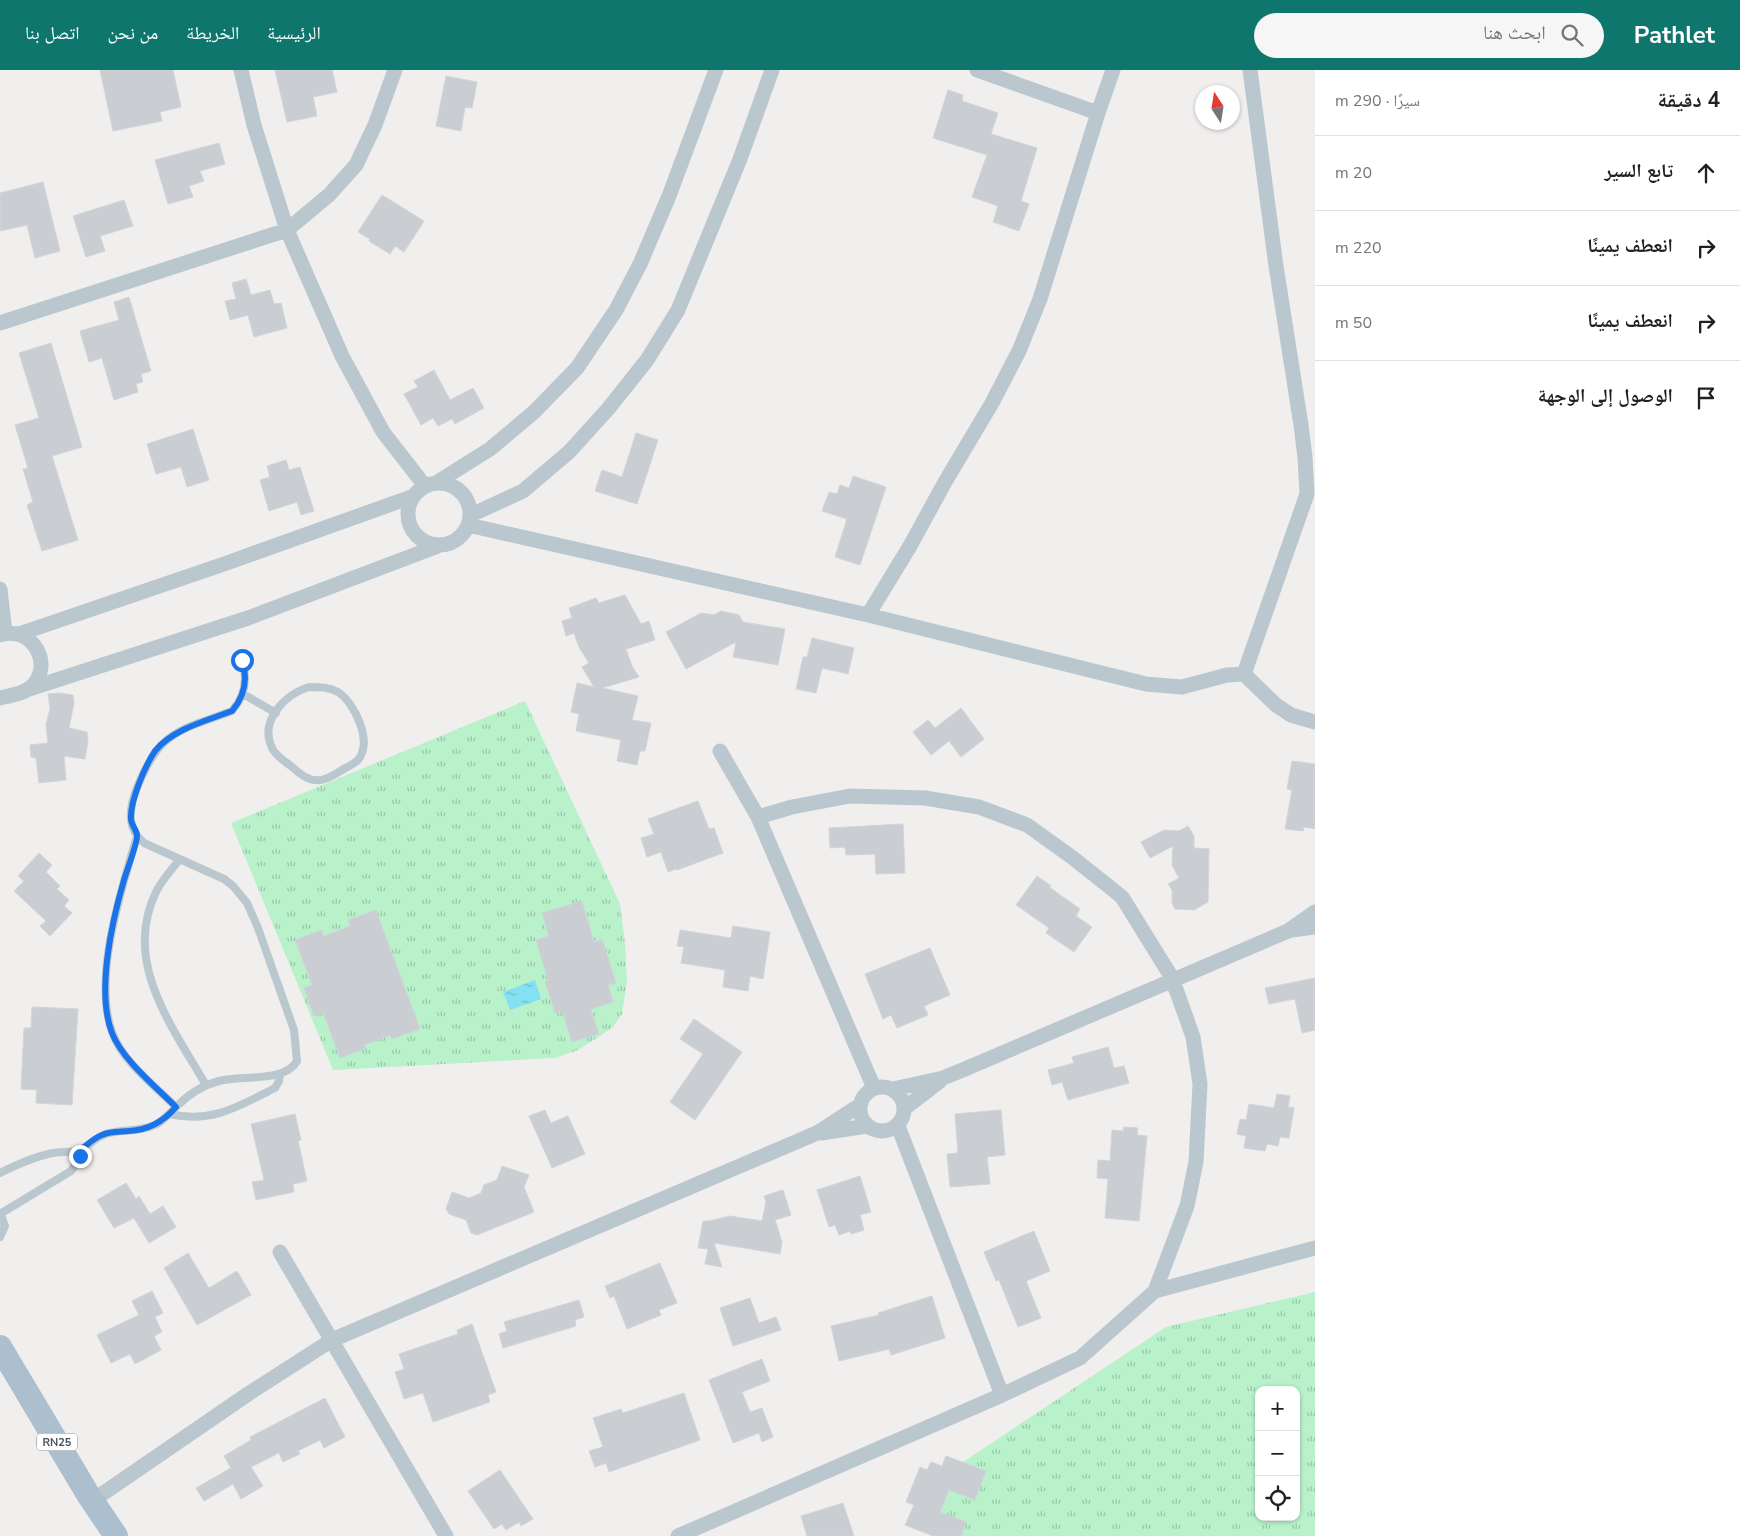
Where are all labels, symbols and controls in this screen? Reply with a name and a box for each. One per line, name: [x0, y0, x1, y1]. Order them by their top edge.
search box: [1254, 13, 1604, 58]
text: Pathlet: [1634, 19, 1715, 51]
text: ابحث هنا: [1483, 20, 1546, 46]
text: اتصل بنا: [25, 21, 80, 45]
text: من نحن: [108, 21, 158, 45]
text: الخريطة: [186, 21, 239, 45]
text: الرئيسية: [267, 21, 321, 45]
icon: search: [1558, 21, 1586, 49]
north arrow: [1195, 85, 1240, 130]
text: 4 دقيقة: [1658, 86, 1720, 114]
text: سيرًا · 290 m: [1335, 90, 1420, 112]
text: تابع السير: [1604, 158, 1673, 184]
icon: ahead: [1692, 159, 1720, 187]
text: 20 m: [1335, 162, 1372, 184]
text: انعطف يمينًا: [1587, 233, 1673, 259]
icon: right: [1692, 234, 1720, 262]
text: 220 m: [1335, 237, 1382, 259]
text: انعطف يمينًا: [1587, 308, 1673, 334]
icon: right: [1692, 309, 1720, 337]
text: 50 m: [1335, 312, 1372, 334]
text: الوصول إلى الوجهة: [1538, 383, 1673, 409]
icon: arrive: [1692, 384, 1720, 412]
route start: [231, 649, 254, 672]
route end: [69, 1145, 92, 1168]
map controls: [1255, 1386, 1300, 1521]
button: +: [1255, 1386, 1300, 1431]
button: −: [1255, 1431, 1300, 1476]
road number: RN25: [37, 1434, 77, 1450]
button: locate: [1255, 1476, 1300, 1521]

